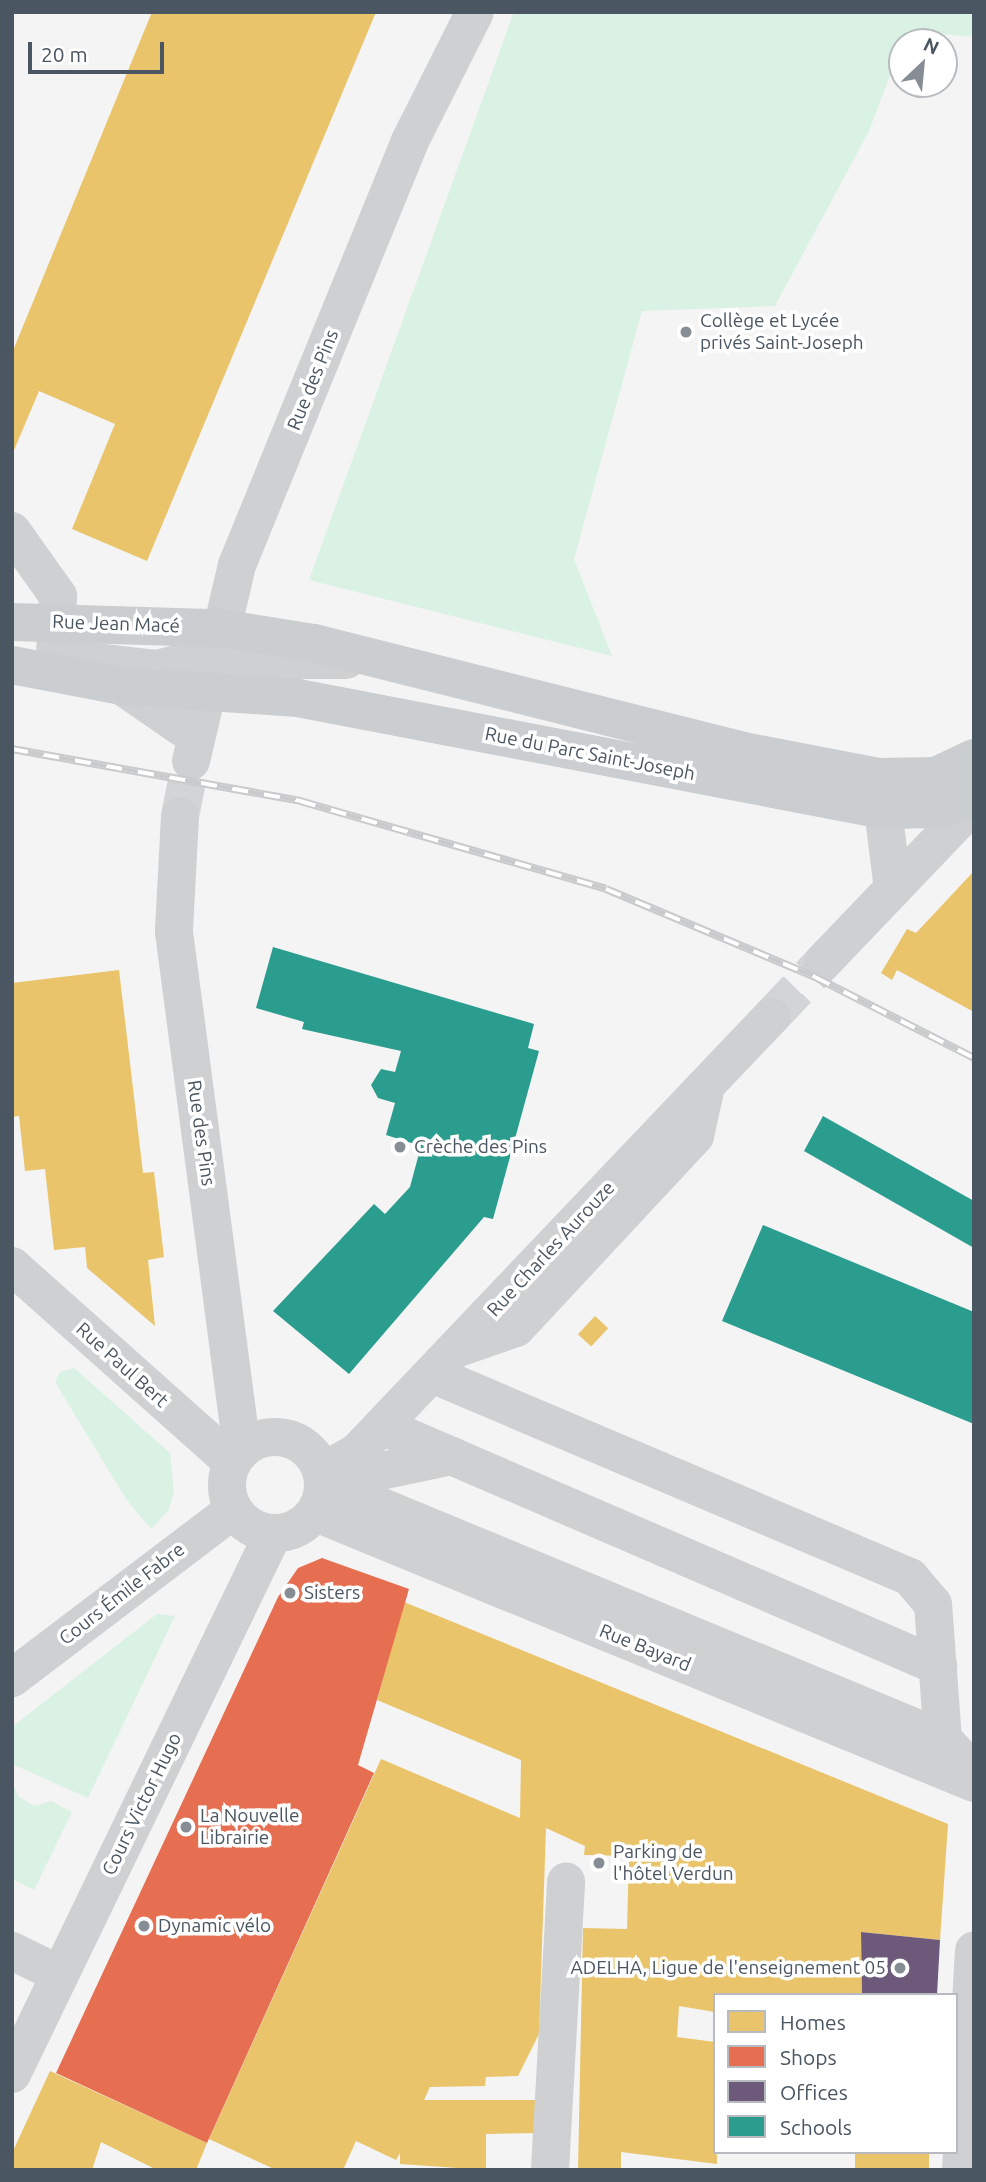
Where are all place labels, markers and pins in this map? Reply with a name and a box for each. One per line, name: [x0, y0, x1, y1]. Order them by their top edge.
place label: Collège et Lycée privés Saint-Joseph: [700, 310, 864, 354]
marker: Collège et Lycée privés Saint-Joseph: [678, 324, 694, 340]
place label: Crèche des Pins: [414, 1136, 547, 1158]
marker: Crèche des Pins: [392, 1139, 408, 1155]
place label: Sisters: [304, 1582, 360, 1604]
marker: Sisters: [282, 1585, 298, 1601]
place label: La Nouvelle Librairie: [200, 1805, 299, 1849]
marker: La Nouvelle Librairie: [178, 1819, 194, 1835]
place label: Parking de l'hôtel Verdun: [613, 1841, 734, 1885]
marker: Parking de l'hôtel Verdun: [591, 1855, 607, 1871]
place label: Dynamic vélo: [158, 1915, 271, 1937]
marker: Dynamic vélo: [136, 1918, 152, 1934]
place label: ADELHA, Ligue de l'enseignement 05: [570, 1957, 886, 1979]
marker: ADELHA, Ligue de l'enseignement 05: [892, 1960, 908, 1976]

